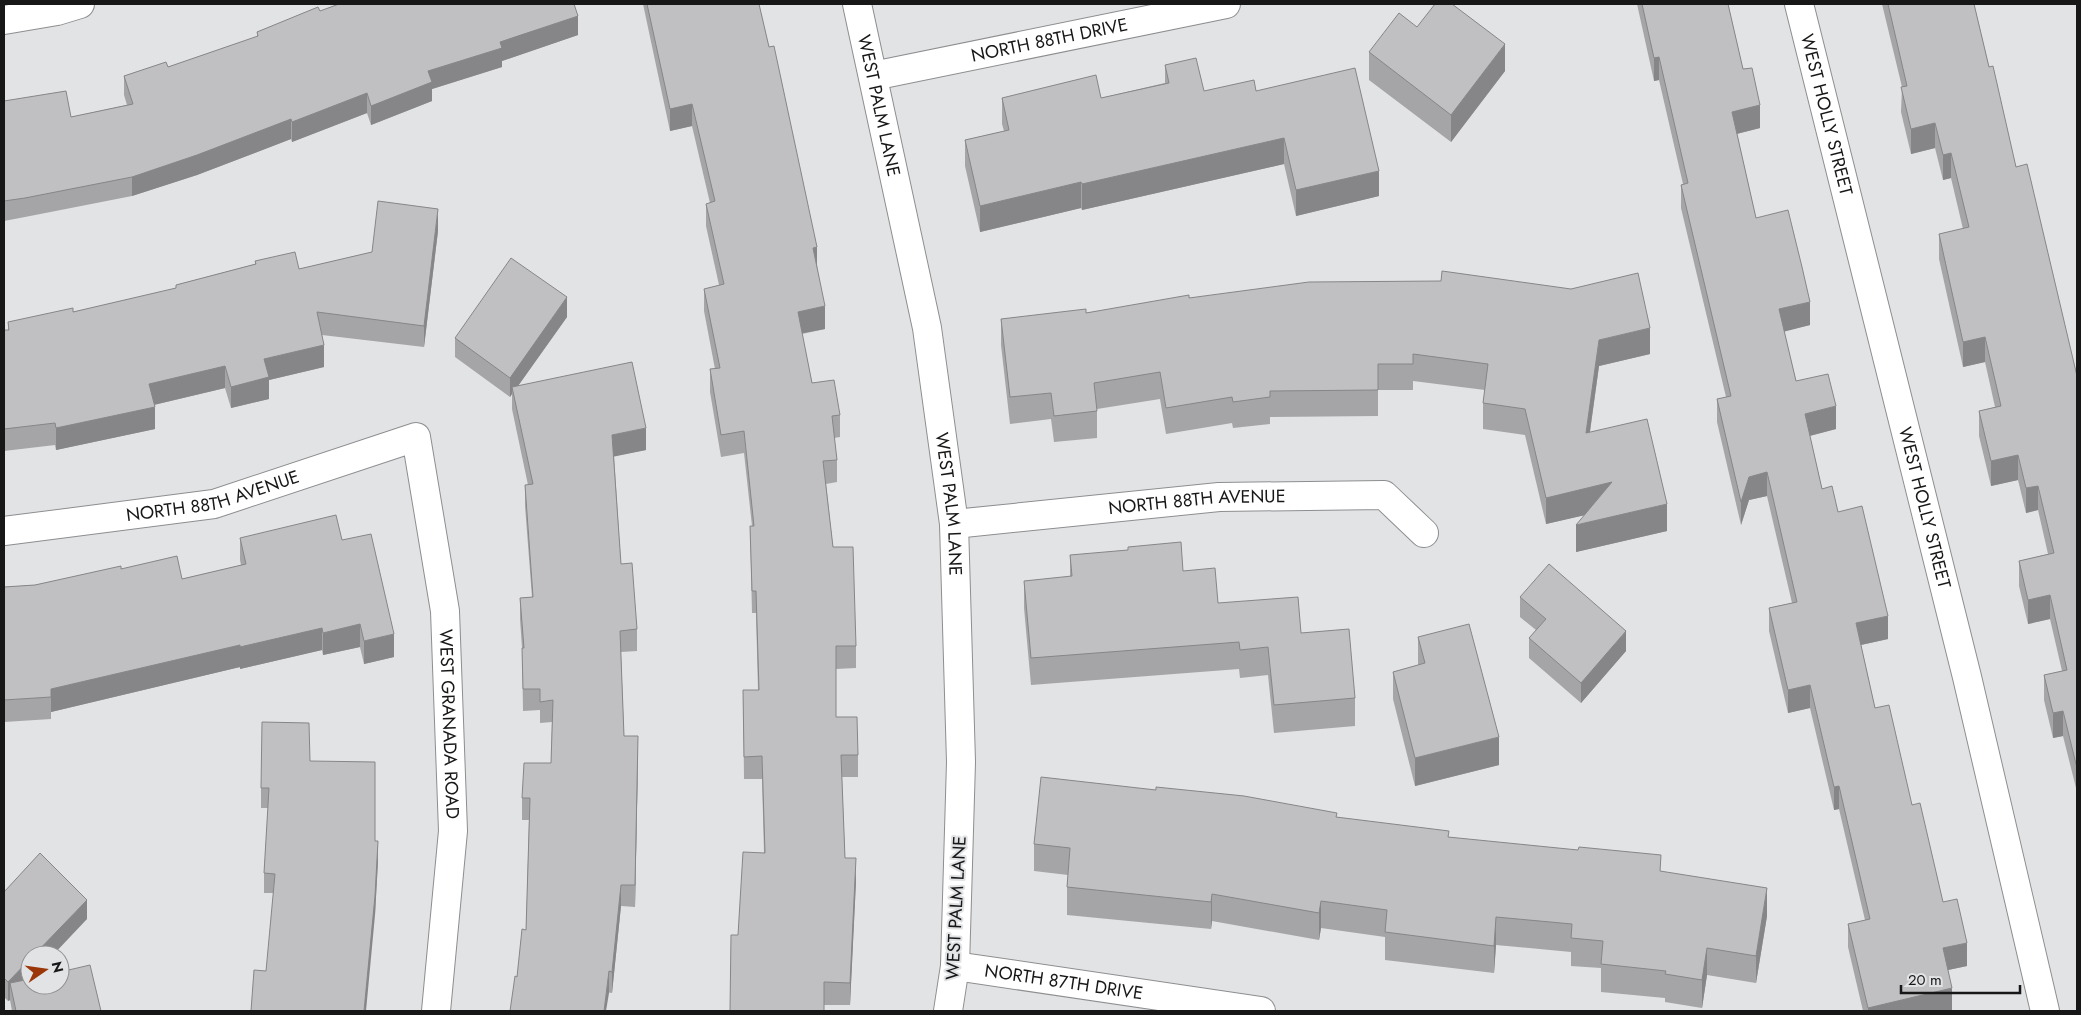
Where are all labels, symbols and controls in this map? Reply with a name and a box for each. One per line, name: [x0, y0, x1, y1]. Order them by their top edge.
street label: NORTH 88TH DRIVE: [969, 11, 1130, 69]
street label: WEST HOLLY STREET: [1794, 31, 1859, 199]
street label: WEST PALM LANE: [851, 32, 907, 179]
street label: WEST HOLLY STREET: [1892, 424, 1958, 592]
street label: WEST PALM LANE: [928, 431, 969, 576]
street label: NORTH 88TH AVENUE: [124, 464, 303, 528]
street label: NORTH 88TH AVENUE: [1107, 483, 1286, 521]
street label: WEST GRANADA ROAD: [433, 629, 466, 819]
street label: WEST PALM LANE: [939, 835, 973, 981]
north arrow: [20, 945, 70, 995]
street label: NORTH 87TH DRIVE: [983, 958, 1145, 1006]
text: N: [47, 959, 69, 975]
scale bar: [1901, 962, 2020, 994]
text: 20 m: [1908, 969, 1942, 991]

